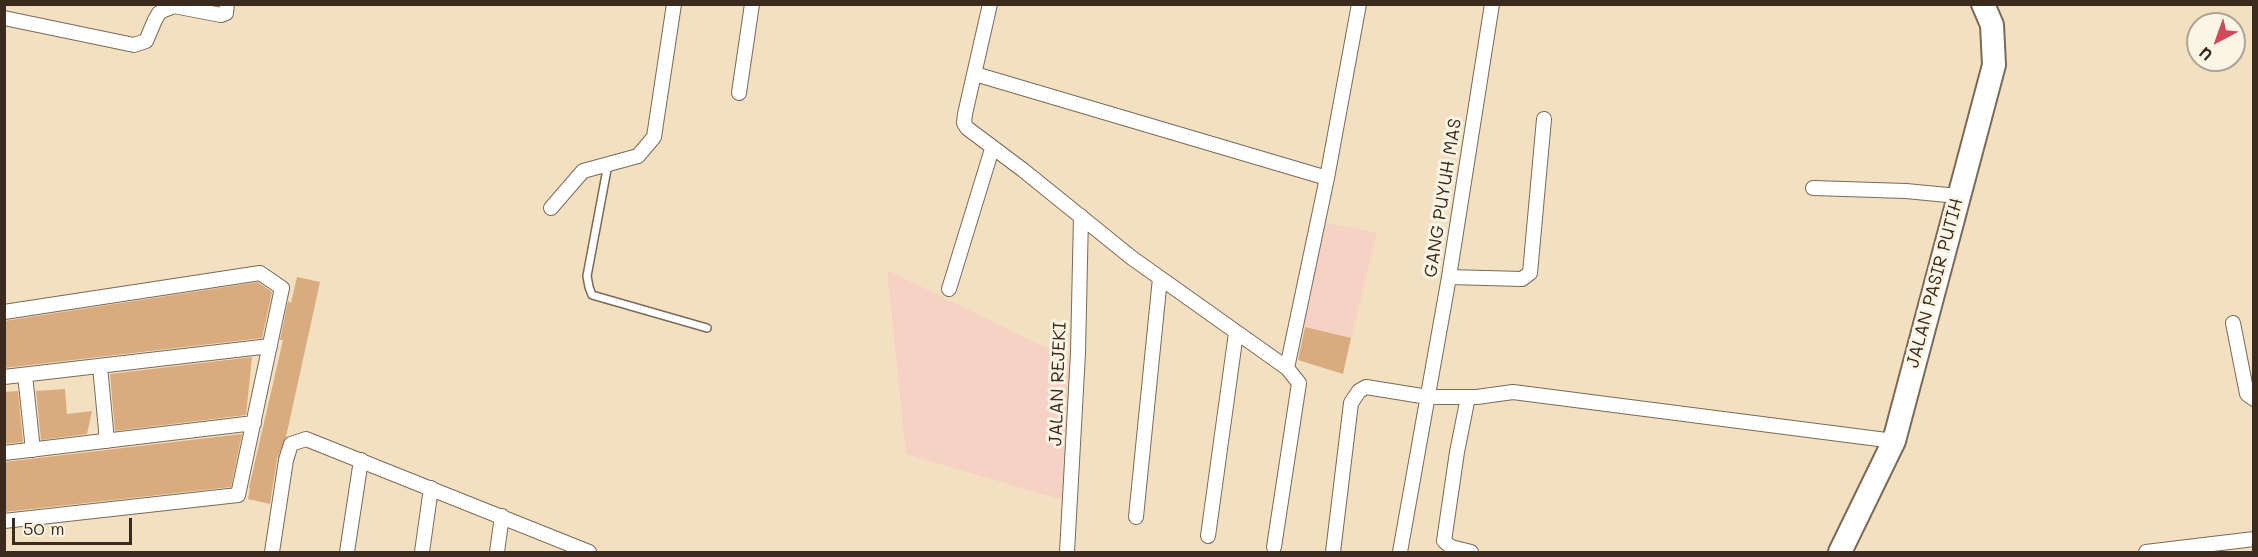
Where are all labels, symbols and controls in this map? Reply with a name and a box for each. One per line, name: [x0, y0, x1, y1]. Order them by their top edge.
north arrow: [2186, 12, 2246, 72]
text: U: [2194, 43, 2216, 66]
street label: GANG PUYUH MAS: [1420, 117, 1466, 279]
street label: JALAN PASIR PUTIH: [1902, 196, 1968, 370]
street label: JALAN REJEKI: [1045, 322, 1071, 446]
scale bar: [15, 506, 135, 544]
text: 50 m: [23, 516, 65, 540]

